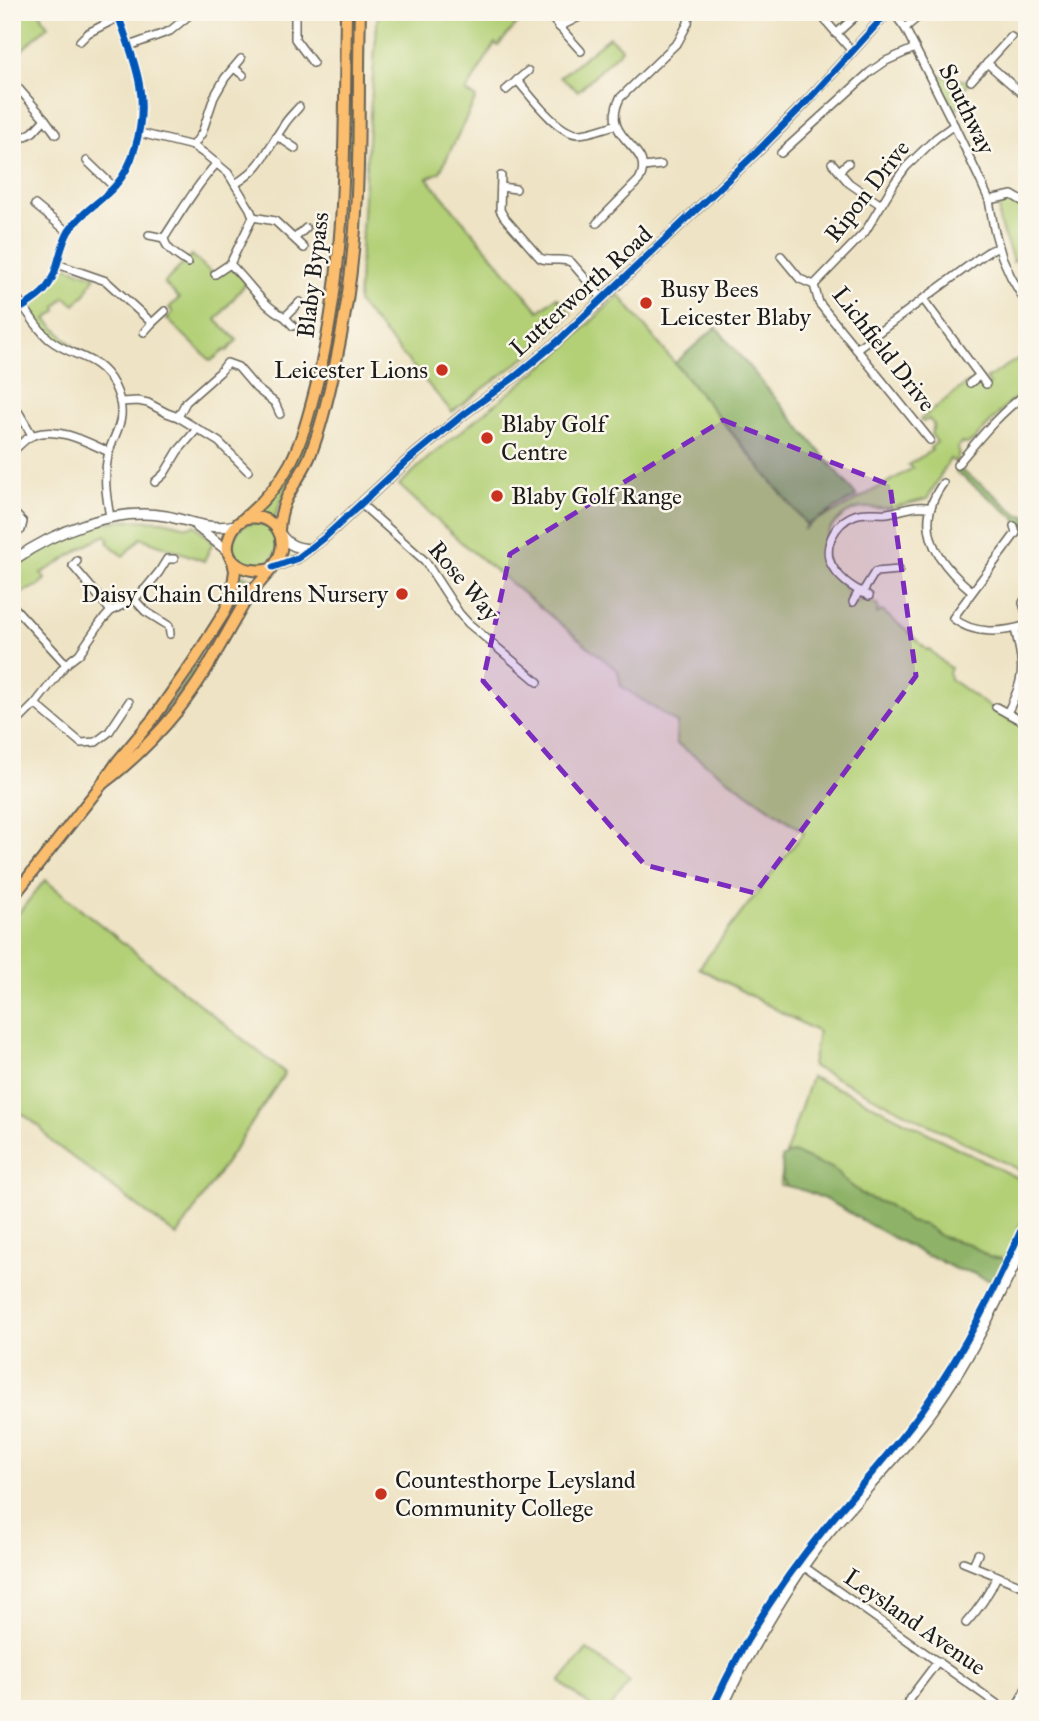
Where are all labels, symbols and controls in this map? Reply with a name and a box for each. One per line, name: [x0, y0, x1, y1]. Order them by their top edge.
street label: Southway: [932, 59, 1002, 160]
street label: Ripon Drive: [818, 134, 916, 248]
street label: Blaby Bypass: [290, 210, 336, 340]
street label: Lutterworth Road: [503, 219, 659, 363]
place label: Busy Bees Leicester Blaby: [660, 274, 812, 332]
street label: Lichfield Drive: [826, 280, 942, 418]
marker: Busy Bees Leicester Blaby: [638, 295, 654, 311]
place label: Leicester Lions: [274, 355, 428, 385]
marker: Leicester Lions: [434, 362, 450, 378]
place label: Blaby Golf Centre: [501, 409, 609, 467]
marker: Blaby Golf Centre: [479, 430, 495, 446]
place label: Blaby Golf Range: [511, 481, 682, 511]
marker: Blaby Golf Range: [489, 488, 505, 504]
street label: Rose Way: [422, 535, 507, 628]
place label: Daisy Chain Childrens Nursery: [81, 579, 389, 609]
marker: Daisy Chain Childrens Nursery: [394, 586, 410, 602]
place label: Countesthorpe Leysland Community College: [395, 1465, 636, 1523]
marker: Countesthorpe Leysland Community College: [373, 1486, 389, 1502]
street label: Leysland Avenue: [838, 1562, 992, 1682]

